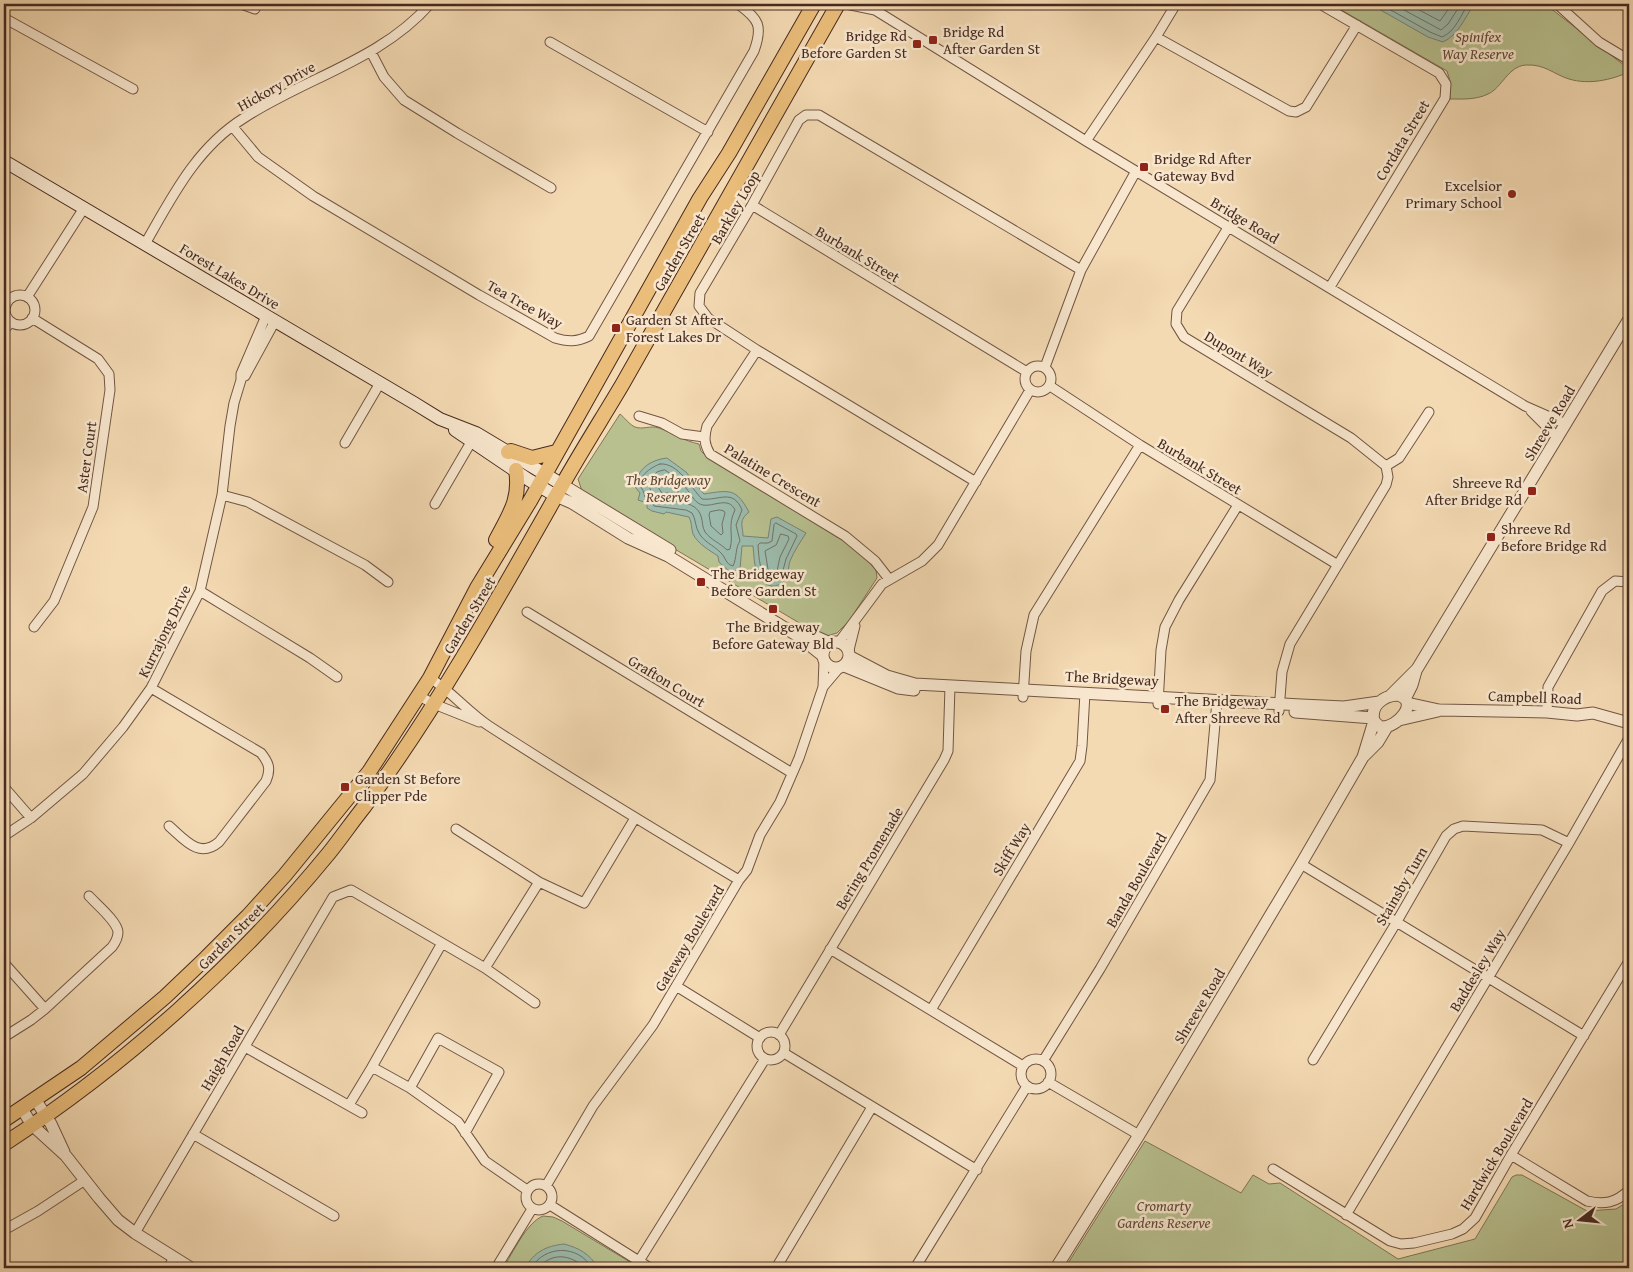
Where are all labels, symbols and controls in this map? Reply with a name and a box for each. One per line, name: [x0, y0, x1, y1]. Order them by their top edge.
place label: Bridge Rd After Garden St: [943, 21, 1041, 59]
place label: Bridge Rd Before Garden St: [801, 25, 908, 63]
park label: Spinifex Way Reserve: [1442, 26, 1514, 64]
marker: Bridge Rd After Garden St: [927, 34, 939, 46]
marker: Bridge Rd Before Garden St: [911, 38, 923, 50]
street label: Hickory Drive: [233, 56, 319, 116]
street label: Cordata Street: [1370, 95, 1435, 184]
place label: Bridge Rd After Gateway Bvd: [1154, 148, 1251, 186]
marker: Bridge Rd After Gateway Bvd: [1138, 161, 1150, 173]
street label: Barkley Loop: [705, 166, 765, 248]
place label: Excelsior Primary School: [1406, 175, 1502, 213]
marker: Excelsior Primary School: [1506, 188, 1518, 200]
street label: Bridge Road: [1207, 191, 1283, 249]
street label: Garden Street: [648, 209, 710, 295]
street label: Burbank Street: [812, 221, 905, 288]
street label: Forest Lakes Drive: [176, 238, 284, 314]
street label: Tea Tree Way: [483, 275, 567, 334]
place label: Garden St After Forest Lakes Dr: [626, 309, 723, 347]
marker: Garden St After Forest Lakes Dr: [610, 322, 622, 334]
street label: Dupont Way: [1201, 325, 1278, 383]
street label: Shreeve Road: [1518, 381, 1580, 465]
street label: Aster Court: [71, 419, 102, 494]
street label: Burbank Street: [1154, 433, 1247, 500]
street label: Palatine Crescent: [721, 438, 826, 512]
park label: The Bridgeway Reserve: [625, 469, 711, 507]
place label: Shreeve Rd After Bridge Rd: [1425, 472, 1522, 510]
marker: Shreeve Rd After Bridge Rd: [1526, 485, 1538, 497]
place label: Shreeve Rd Before Bridge Rd: [1501, 518, 1607, 556]
marker: Shreeve Rd Before Bridge Rd: [1485, 531, 1497, 543]
place label: The Bridgeway Before Garden St: [711, 563, 817, 601]
street label: Garden Street: [438, 572, 501, 658]
marker: The Bridgeway Before Garden St: [695, 576, 707, 588]
street label: Kurrajong Drive: [132, 581, 196, 681]
marker: The Bridgeway Before Gateway Bld: [767, 603, 779, 615]
place label: The Bridgeway Before Gateway Bld: [712, 616, 834, 654]
street label: Grafton Court: [624, 650, 710, 713]
street label: The Bridgeway: [1065, 665, 1160, 691]
street label: Campbell Road: [1488, 685, 1582, 709]
place label: The Bridgeway After Shreeve Rd: [1175, 690, 1281, 728]
marker: The Bridgeway After Shreeve Rd: [1159, 703, 1171, 715]
place label: Garden St Before Clipper Pde: [355, 768, 461, 806]
marker: Garden St Before Clipper Pde: [339, 781, 351, 793]
street label: Bering Promenade: [830, 803, 908, 913]
street label: Skiff Way: [987, 818, 1035, 880]
street label: Banda Boulevard: [1100, 829, 1172, 931]
street label: Stainsby Turn: [1370, 842, 1432, 929]
street label: Gateway Boulevard: [649, 881, 729, 995]
street label: Garden Street: [193, 897, 270, 974]
street label: Baddesley Way: [1444, 924, 1510, 1015]
street label: Shreeve Road: [1168, 964, 1230, 1048]
street label: Haigh Road: [195, 1022, 249, 1094]
street label: Hardwick Boulevard: [1454, 1094, 1538, 1214]
north arrow: [1556, 1194, 1606, 1244]
park label: Cromarty Gardens Reserve: [1117, 1195, 1211, 1233]
text: N: [1556, 1216, 1578, 1231]

